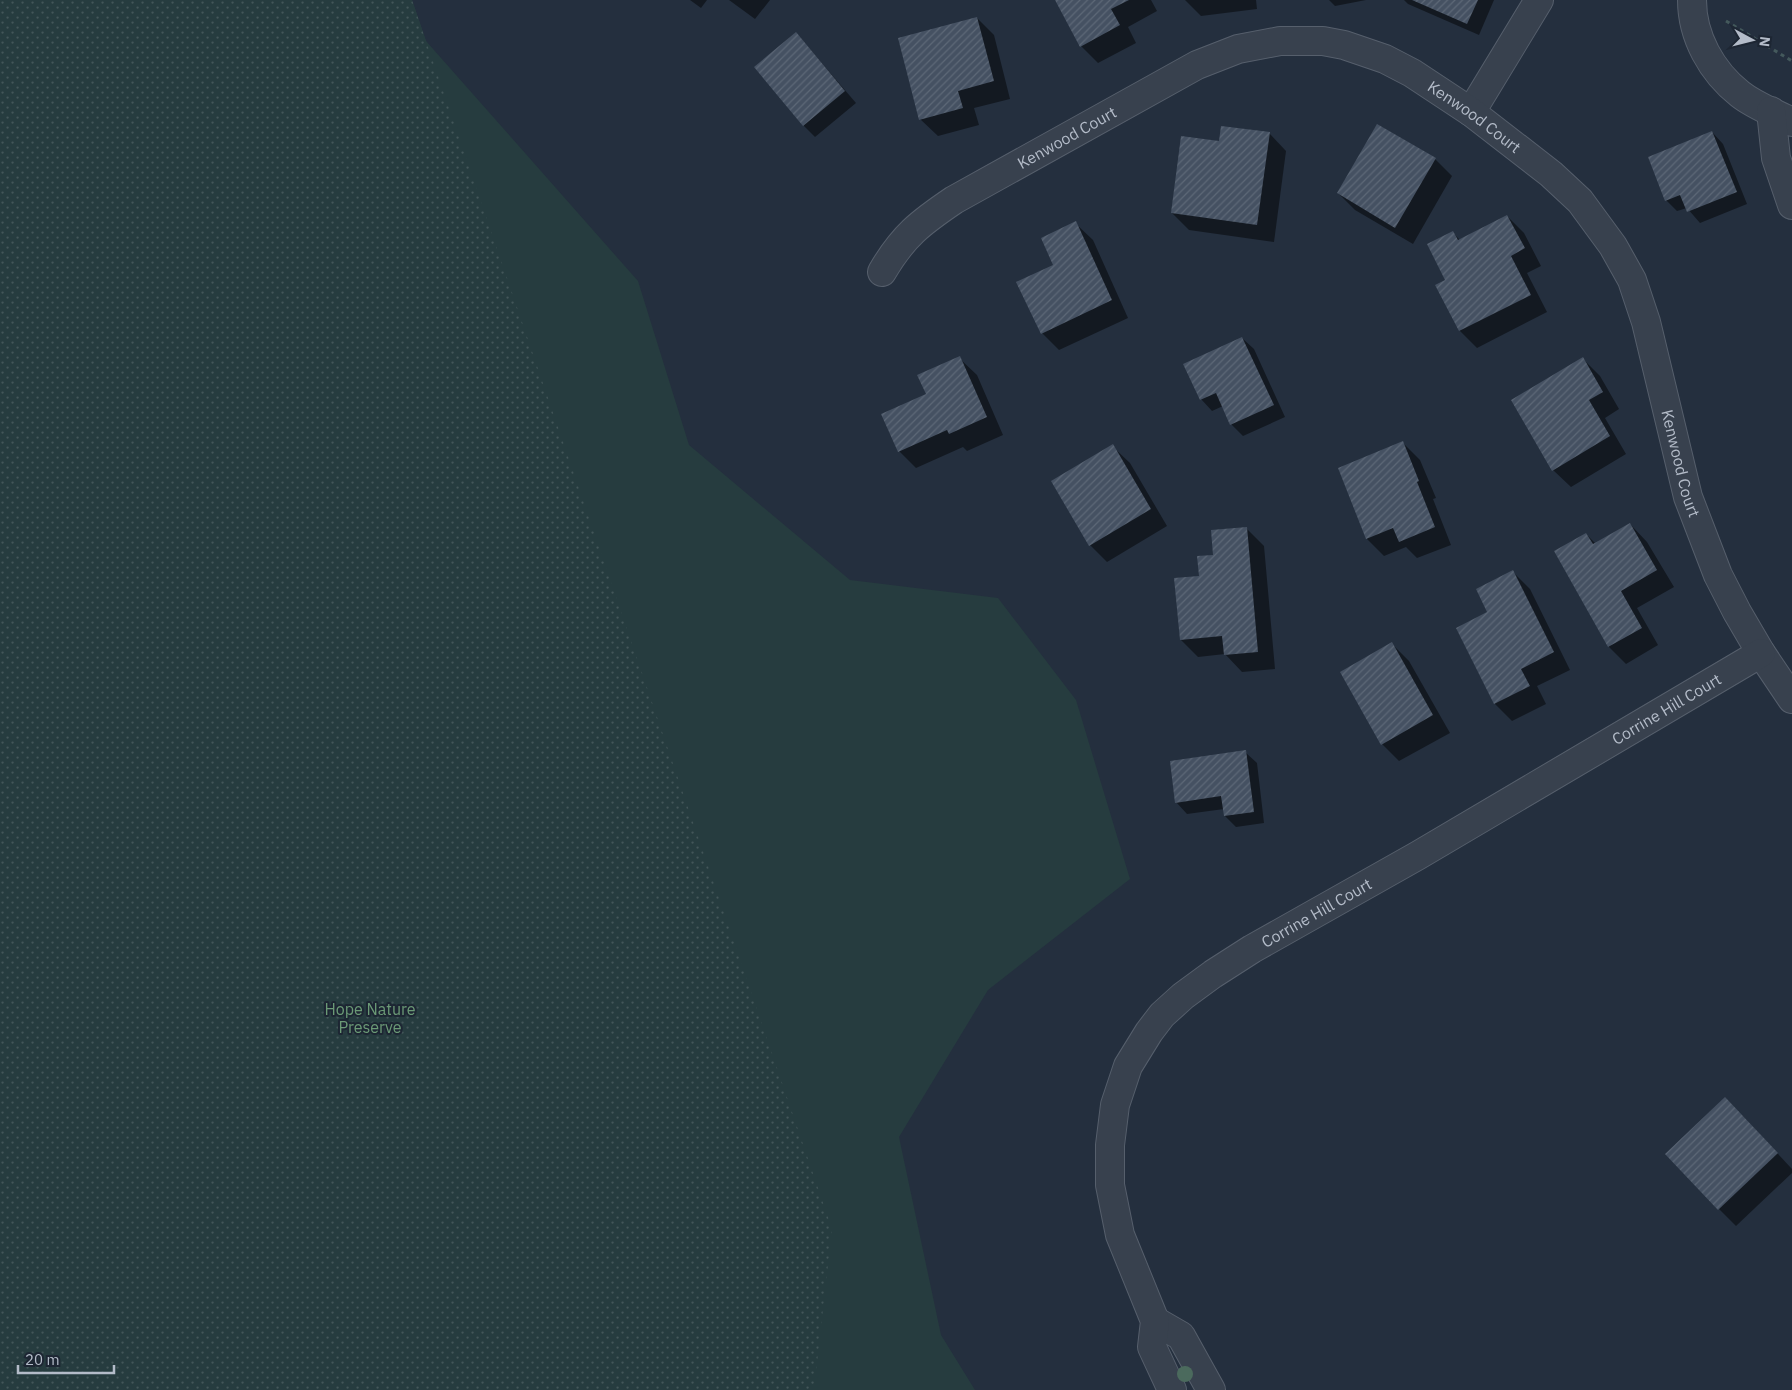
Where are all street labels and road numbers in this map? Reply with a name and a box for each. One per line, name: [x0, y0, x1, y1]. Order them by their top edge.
street label: Kenwood Court: [1424, 76, 1525, 157]
street label: Kenwood Court: [1014, 102, 1120, 173]
street label: Kenwood Court: [1657, 408, 1705, 520]
street label: Corrine Hill Court: [1608, 669, 1725, 749]
street label: Corrine Hill Court: [1258, 874, 1375, 952]

